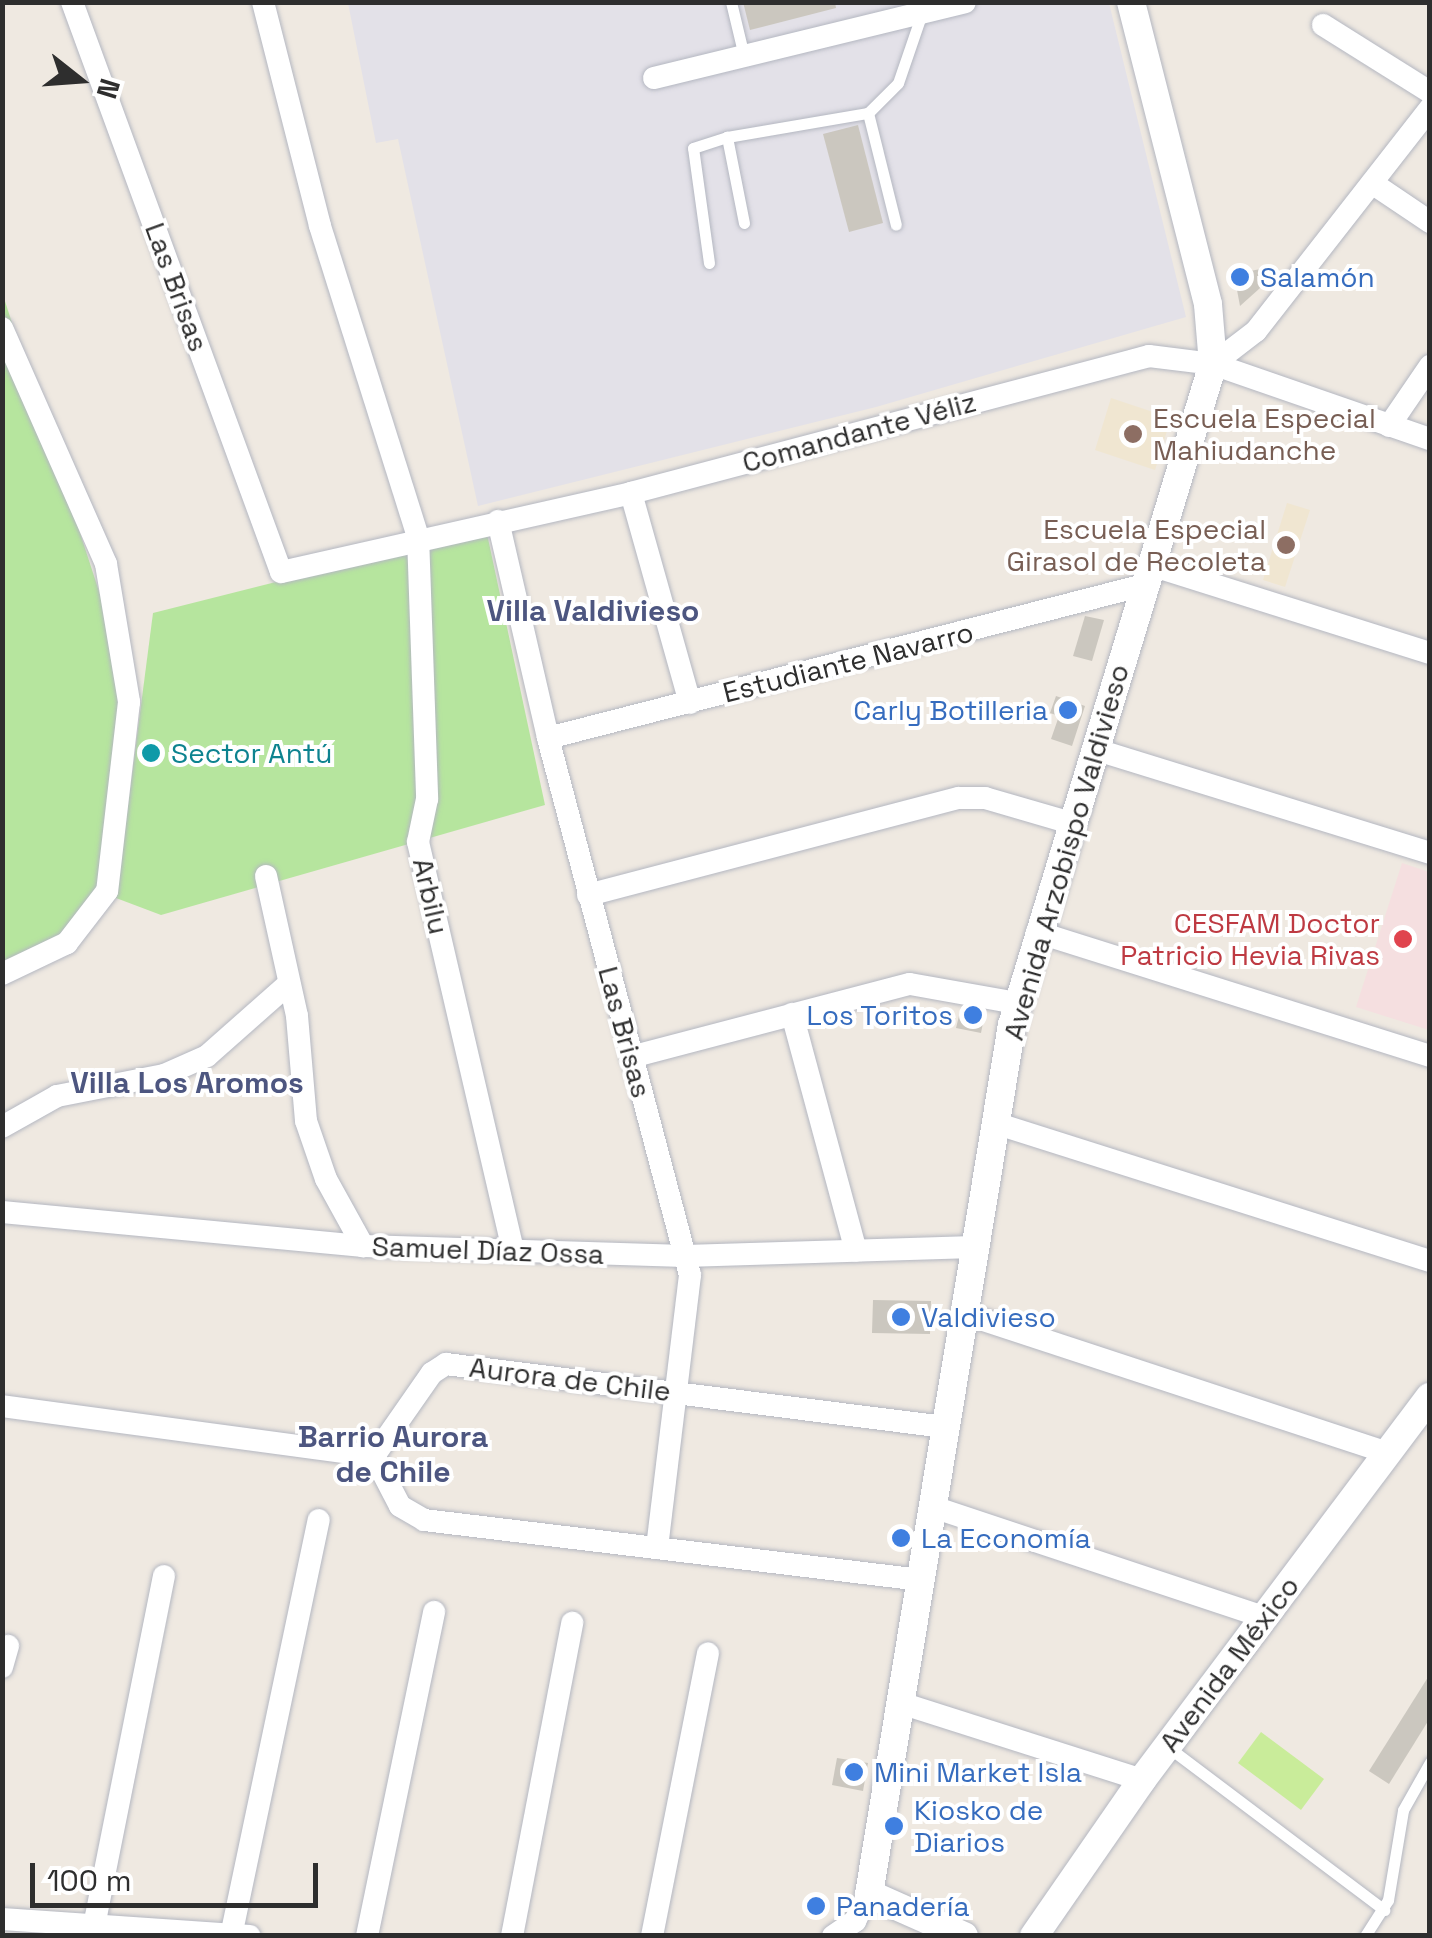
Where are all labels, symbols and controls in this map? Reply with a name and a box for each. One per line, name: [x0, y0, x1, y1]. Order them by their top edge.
north arrow: [30, 30, 130, 130]
text: N: [89, 75, 129, 103]
street label: Las Brisas: [138, 218, 216, 356]
place label: Salamón: [1260, 260, 1375, 294]
marker: Salamón: [1229, 266, 1251, 288]
street label: Comandante Véliz: [738, 385, 980, 479]
place label: Escuela Especial Mahiudanche: [1153, 401, 1376, 467]
marker: Escuela Especial Mahiudanche: [1122, 423, 1144, 445]
place label: Escuela Especial Girasol de Recoleta: [1007, 512, 1266, 578]
marker: Escuela Especial Girasol de Recoleta: [1275, 534, 1297, 556]
district label: Villa Valdivieso: [486, 593, 700, 629]
street label: Estudiante Navarro: [719, 615, 977, 709]
street label: Avenida Arzobispo Valdivieso: [996, 660, 1136, 1044]
place label: Carly Botilleria: [853, 693, 1048, 727]
marker: Carly Botilleria: [1057, 699, 1079, 721]
place label: Sector Antú: [171, 736, 333, 770]
marker: Sector Antú: [140, 742, 162, 764]
street label: Arbilu: [406, 855, 456, 937]
place label: CESFAM Doctor Patricio Hevia Rivas: [1120, 906, 1380, 972]
marker: CESFAM Doctor Patricio Hevia Rivas: [1390, 926, 1416, 952]
street label: Las Brisas: [591, 963, 659, 1101]
place label: Los Toritos: [806, 998, 953, 1032]
marker: Los Toritos: [962, 1004, 984, 1026]
district label: Villa Los Aromos: [70, 1065, 304, 1101]
street label: Samuel Díaz Ossa: [371, 1229, 605, 1271]
place label: Valdivieso: [921, 1300, 1056, 1334]
marker: Valdivieso: [890, 1306, 912, 1328]
street label: Aurora de Chile: [467, 1350, 673, 1408]
district label: Barrio Aurora de Chile: [297, 1419, 489, 1490]
place label: La Economía: [921, 1521, 1091, 1555]
marker: La Economía: [890, 1527, 912, 1549]
street label: Avenida México: [1152, 1570, 1306, 1758]
place label: Mini Market Isla: [874, 1755, 1082, 1789]
marker: Mini Market Isla: [843, 1761, 865, 1783]
place label: Kiosko de Diarios: [914, 1793, 1043, 1859]
marker: Kiosko de Diarios: [883, 1815, 905, 1837]
scale bar: [35, 1843, 322, 1905]
text: 100 m: [47, 1861, 132, 1900]
place label: Panadería: [836, 1889, 970, 1923]
marker: Panadería: [805, 1895, 827, 1917]

